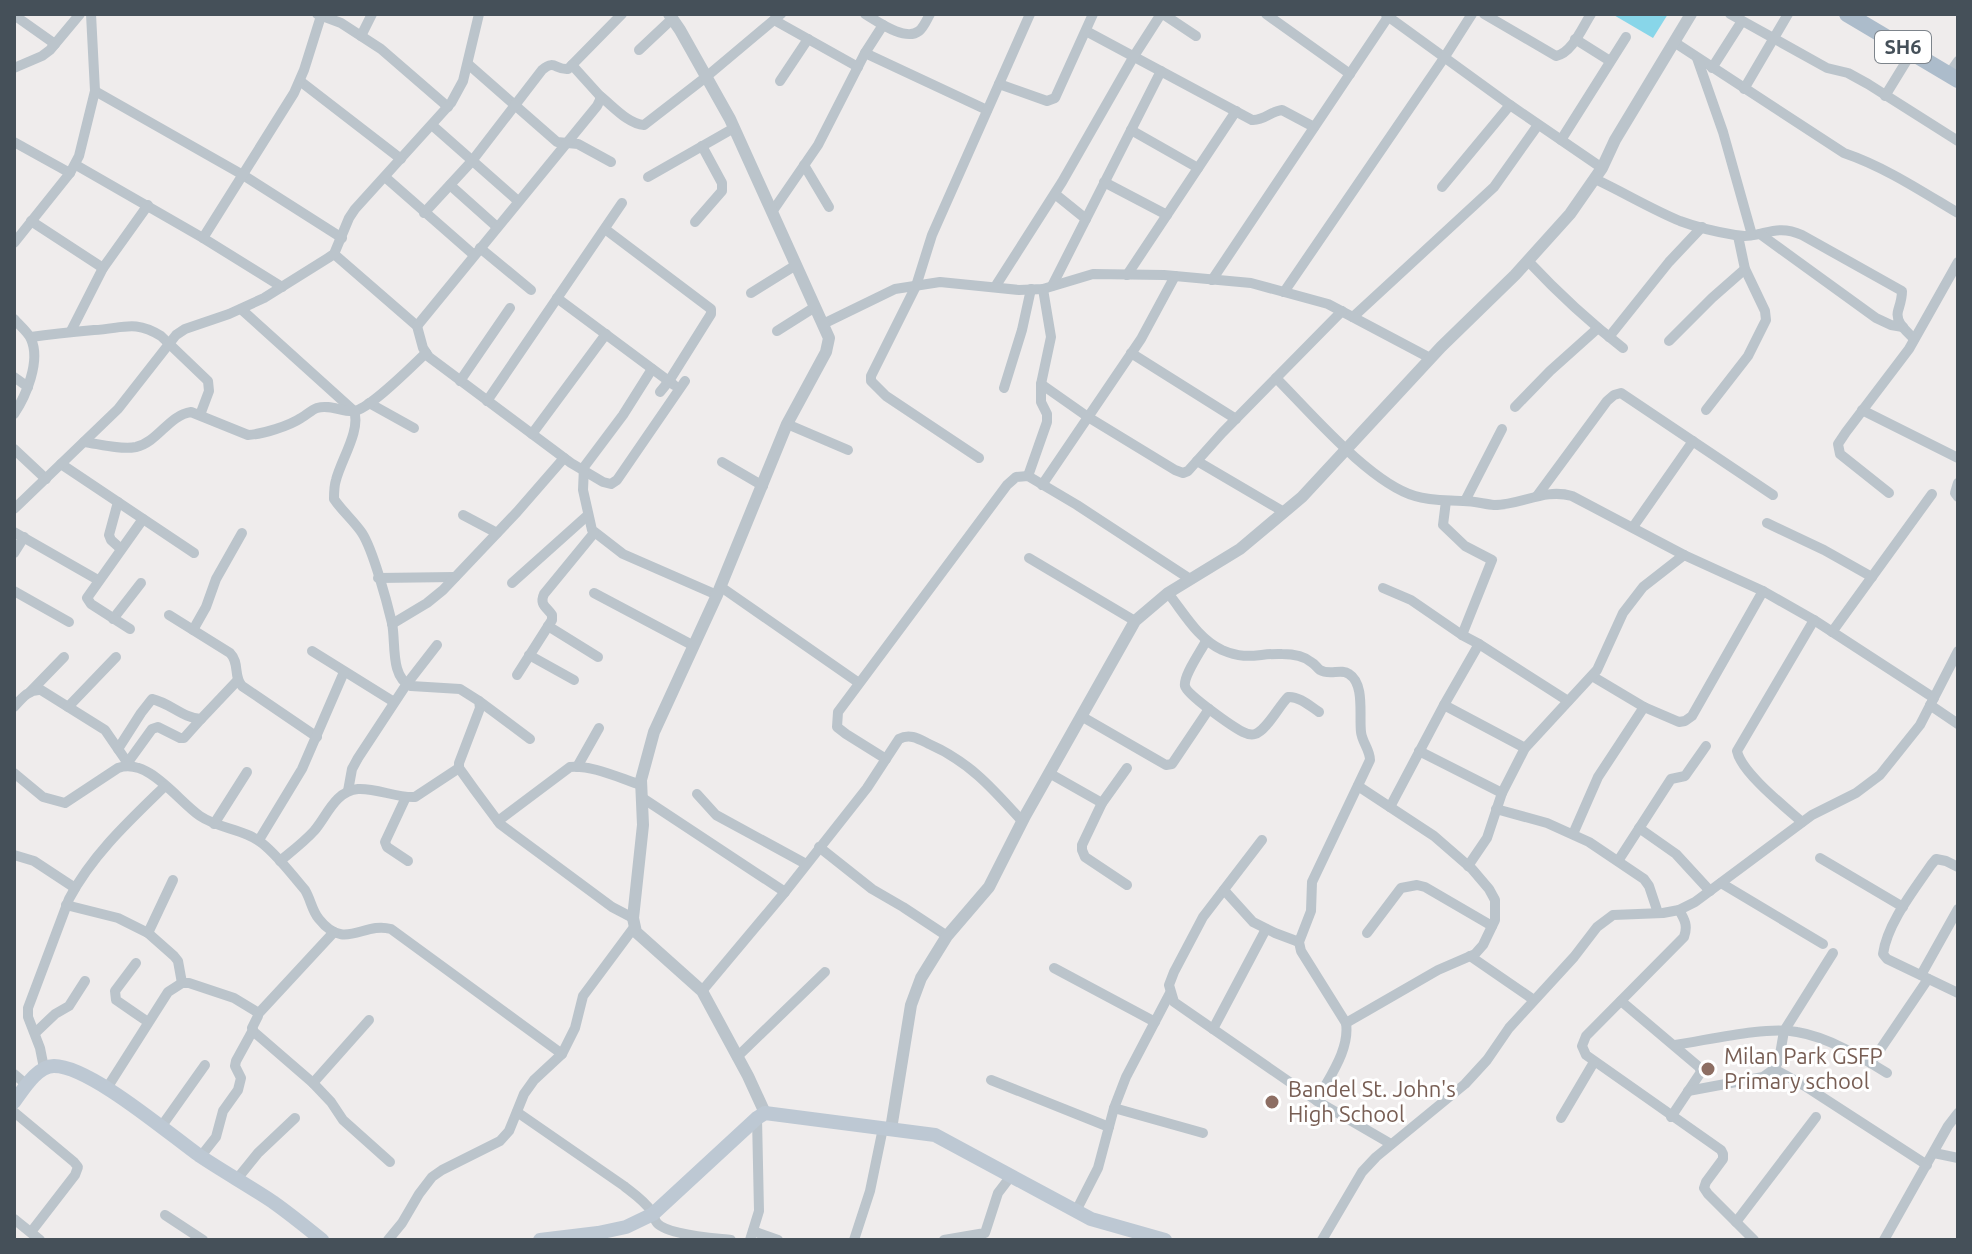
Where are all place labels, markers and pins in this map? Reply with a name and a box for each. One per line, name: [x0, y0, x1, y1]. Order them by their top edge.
place label: Milan Park GSFP Primary school: [1724, 1043, 1883, 1093]
marker: Milan Park GSFP Primary school: [1699, 1060, 1717, 1078]
place label: Bandel St. John's High School: [1288, 1076, 1456, 1126]
marker: Bandel St. John's High School: [1263, 1093, 1281, 1111]

